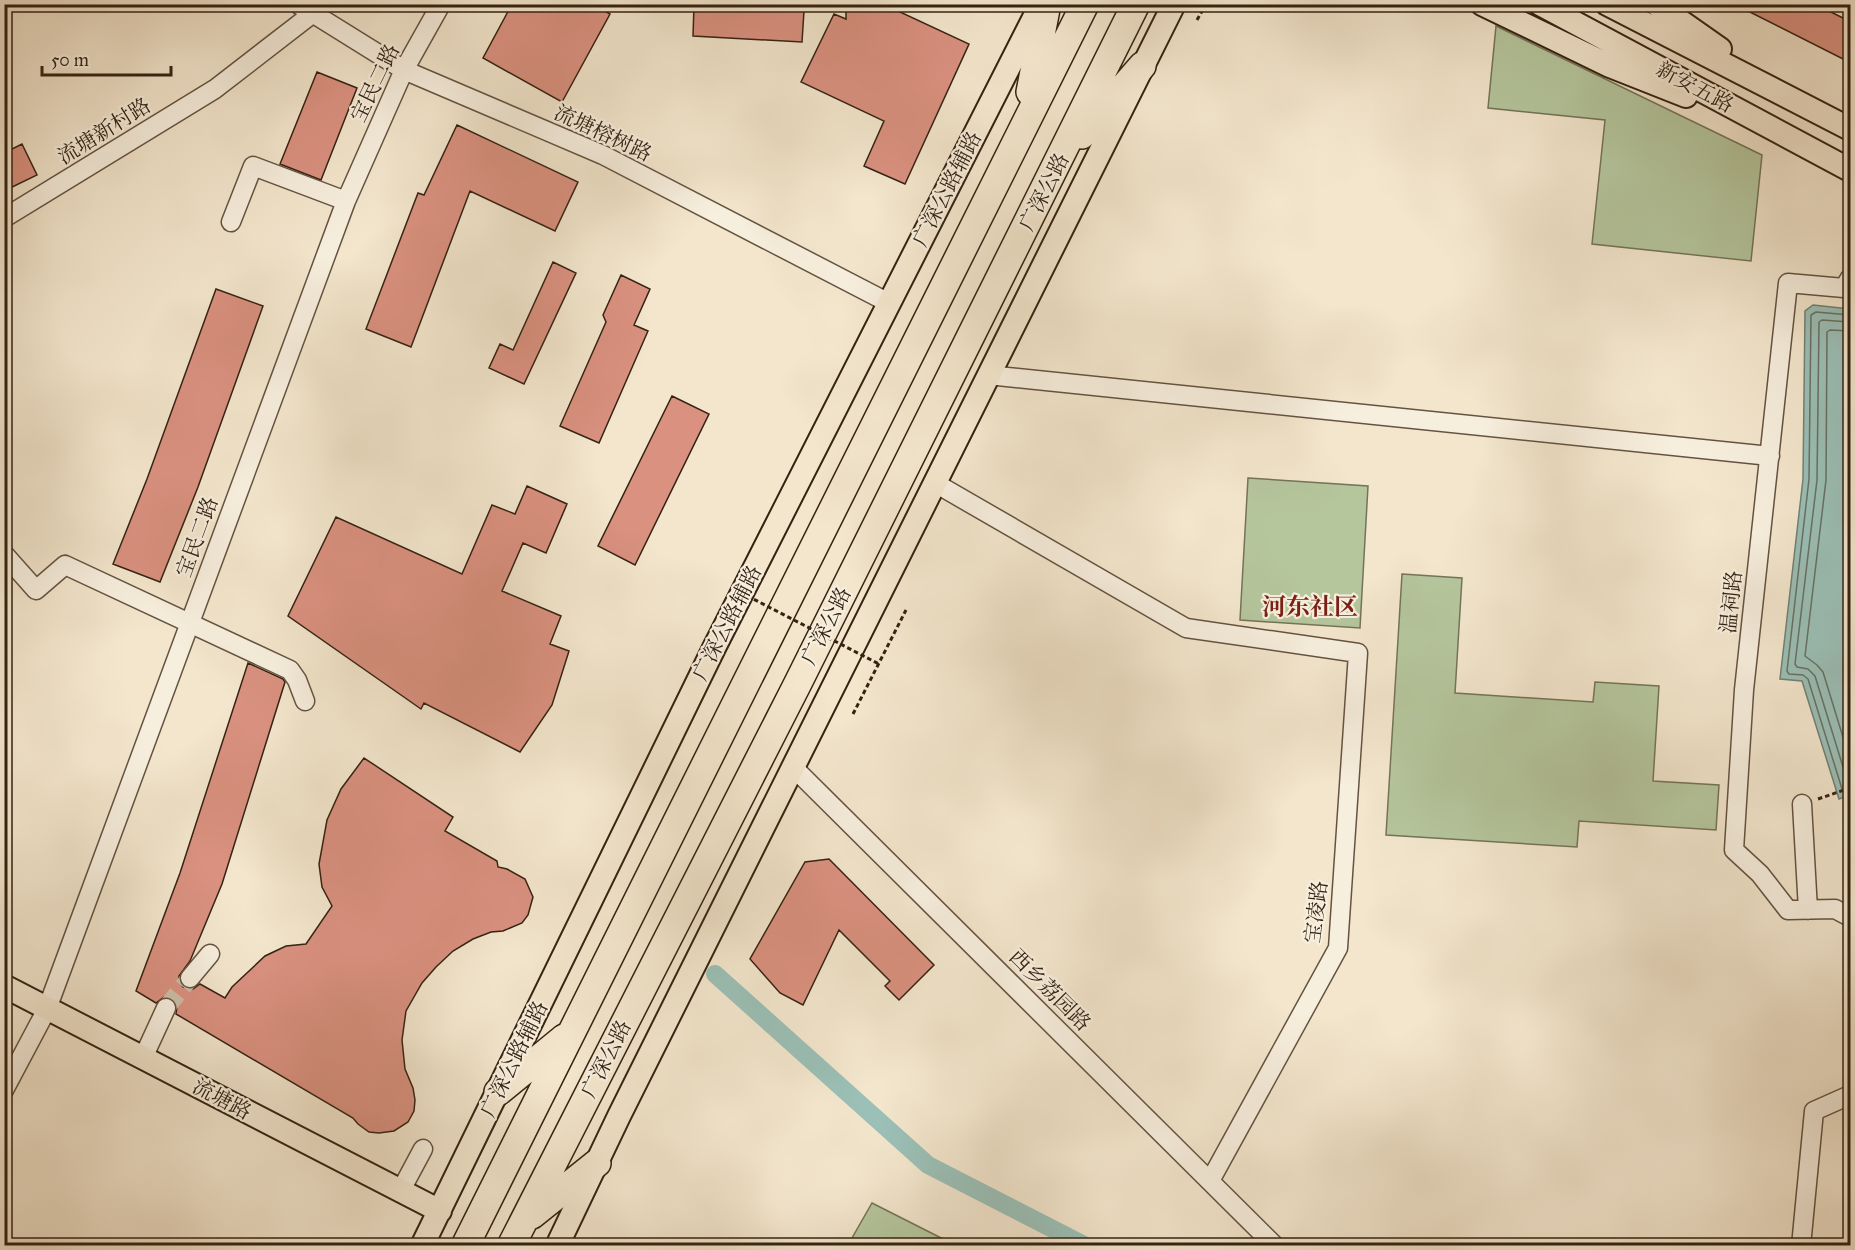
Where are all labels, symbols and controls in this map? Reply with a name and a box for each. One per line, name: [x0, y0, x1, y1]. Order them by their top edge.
scale bar: [42, 39, 171, 77]
street label: 宝民二路: [345, 40, 405, 126]
text: 50 m: [51, 49, 89, 71]
street label: 新安五路: [1652, 56, 1738, 118]
street label: 流塘新村路: [53, 92, 155, 170]
street label: 流塘榕树路: [550, 99, 656, 167]
street label: 广深公路辅路: [907, 127, 987, 251]
street label: 广深公路: [1013, 149, 1075, 235]
street label: 宝民二路: [170, 493, 224, 581]
street label: 广深公路辅路: [687, 561, 767, 685]
street label: 温祠路: [1715, 569, 1747, 635]
street label: 广深公路: [795, 583, 857, 669]
district label: 河东社区: [1262, 592, 1358, 622]
street label: 宝凌路: [1299, 879, 1333, 945]
street label: 西乡荔园路: [1004, 944, 1096, 1036]
street label: 广深公路辅路: [475, 997, 553, 1121]
street label: 广深公路: [575, 1016, 637, 1102]
street label: 流塘路: [188, 1073, 256, 1125]

